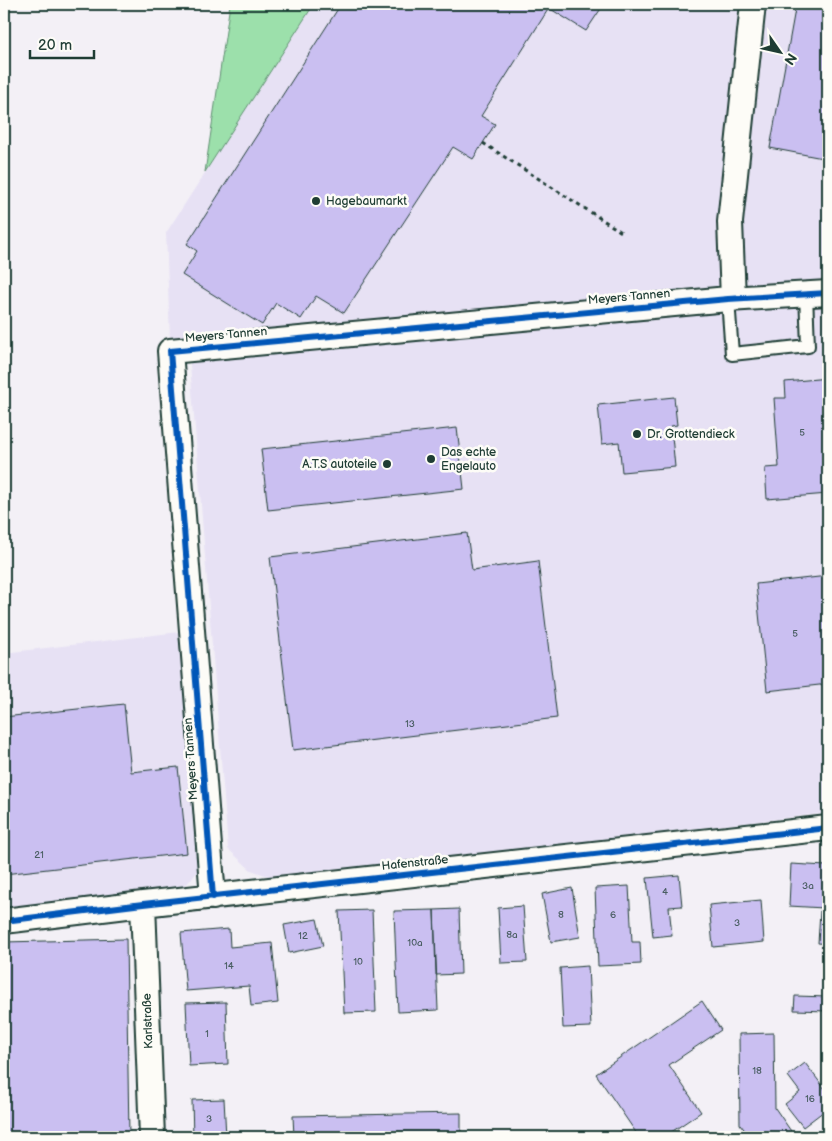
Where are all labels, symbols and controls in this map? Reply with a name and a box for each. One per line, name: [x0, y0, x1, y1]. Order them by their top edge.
scale bar: [30, 28, 94, 60]
north arrow: [754, 28, 804, 78]
text: 20 m: [38, 36, 72, 55]
text: N: [780, 50, 800, 68]
place label: Hagebaumarkt: [326, 194, 407, 209]
marker: Hagebaumarkt: [310, 195, 322, 207]
street label: Meyers Tannen: [587, 286, 671, 308]
street label: Meyers Tannen: [184, 324, 268, 346]
place label: Dr. Grottendieck: [647, 427, 735, 442]
house number: 5: [799, 427, 805, 439]
marker: Dr. Grottendieck: [631, 428, 643, 440]
place label: Das echte Engelauto: [441, 445, 496, 474]
marker: Das echte Engelauto: [425, 453, 437, 465]
place label: A.T.S autoteile: [302, 457, 377, 472]
marker: A.T.S autoteile: [381, 458, 393, 470]
house number: 5: [792, 628, 798, 640]
street label: Meyers Tannen: [181, 717, 201, 801]
house number: 13: [405, 718, 415, 730]
house number: 21: [34, 849, 44, 861]
street label: Hafenstraße: [381, 852, 449, 874]
house number: 3a: [802, 880, 814, 892]
house number: 4: [662, 886, 668, 898]
house number: 8: [558, 909, 564, 921]
house number: 6: [610, 909, 616, 921]
house number: 3: [734, 917, 740, 929]
house number: 8a: [506, 929, 518, 941]
house number: 12: [298, 930, 308, 942]
house number: 10a: [407, 937, 423, 949]
house number: 10: [353, 956, 363, 968]
house number: 14: [224, 960, 234, 972]
street label: Karlstraße: [140, 993, 156, 1049]
house number: 1: [205, 1028, 209, 1040]
house number: 18: [752, 1065, 762, 1077]
house number: 16: [805, 1093, 815, 1105]
house number: 3: [206, 1113, 212, 1125]

